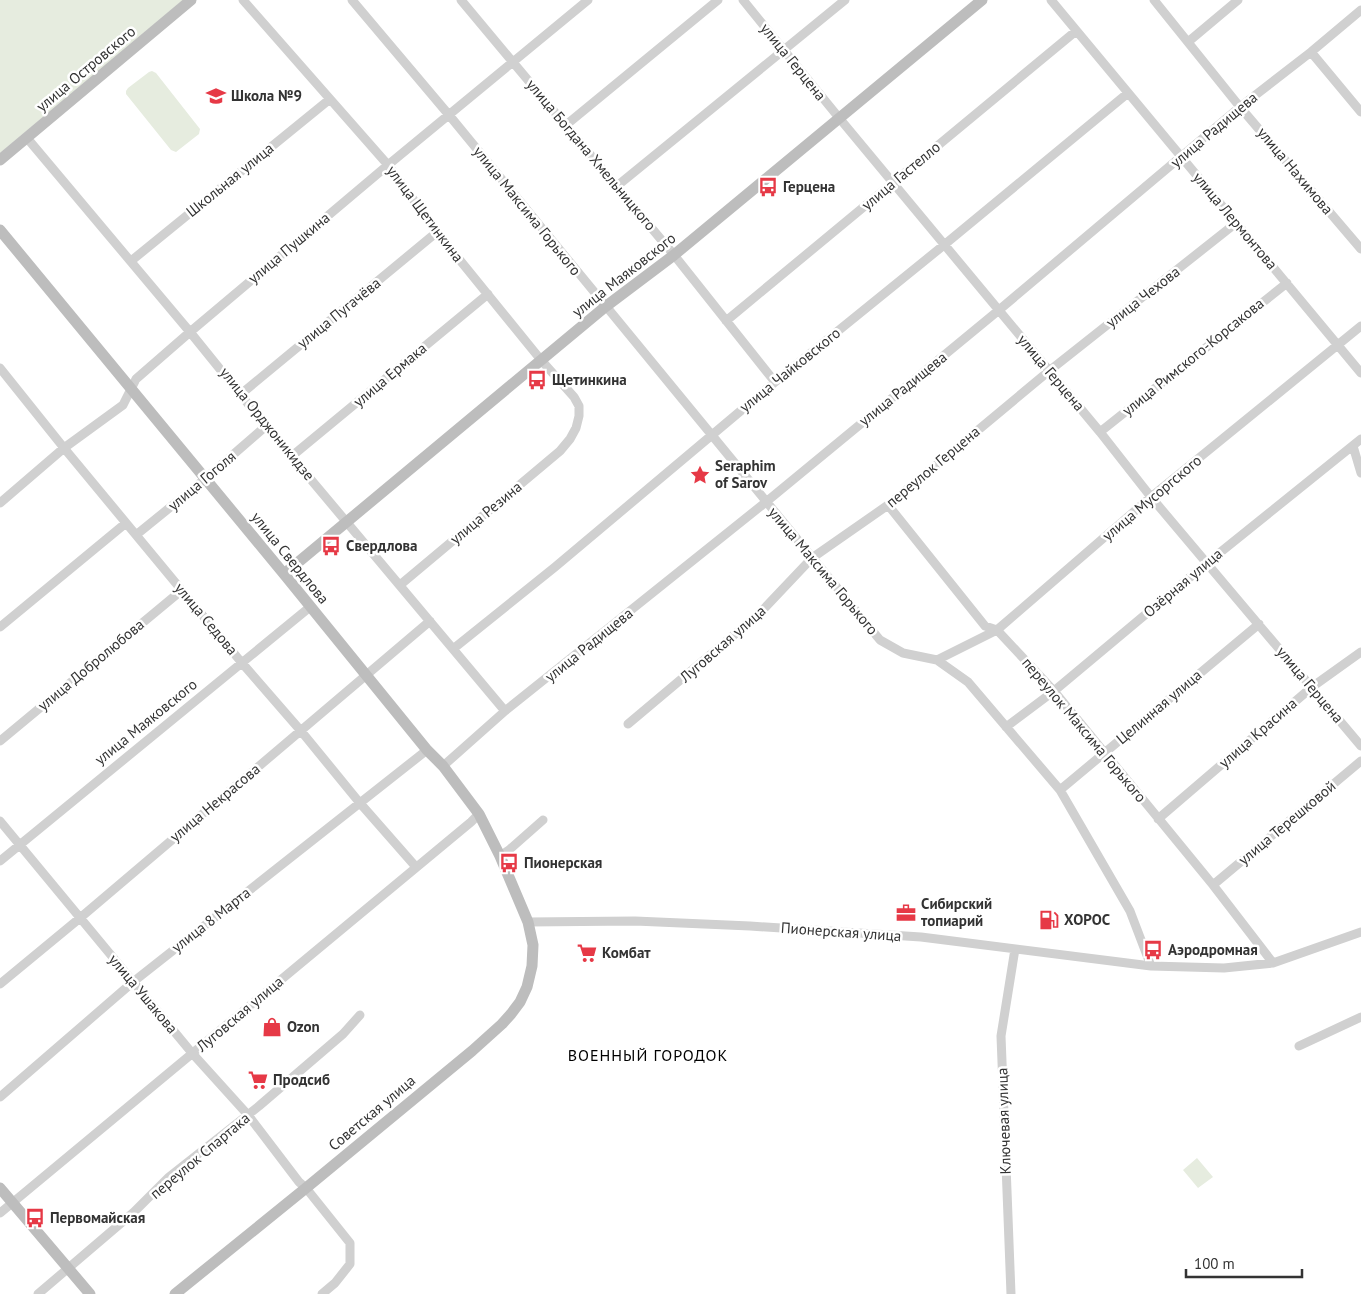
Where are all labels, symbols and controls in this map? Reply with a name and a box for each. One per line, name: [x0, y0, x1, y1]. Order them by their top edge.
street label: улица Герцена: [756, 19, 830, 104]
street label: улица Островского: [32, 22, 139, 116]
street label: улица Богдана Хмельницкого: [522, 75, 660, 234]
school or university icon: Школа №9: [205, 85, 227, 107]
place label: Школа №9: [231, 86, 302, 105]
street label: улица Радищева: [1166, 88, 1261, 171]
street label: улица Нахимова: [1253, 123, 1337, 218]
street label: улица Гастелло: [857, 137, 944, 214]
street label: Школьная улица: [182, 138, 277, 221]
street label: улица Максима Горького: [469, 142, 585, 279]
street label: улица Щетинкина: [383, 161, 468, 266]
street label: улица Лермонтова: [1189, 168, 1282, 273]
bus stop icon: Герцена: [757, 176, 779, 198]
place label: Герцена: [783, 177, 835, 196]
street label: улица Пушкина: [244, 208, 333, 287]
street label: улица Маяковского: [568, 228, 679, 321]
street label: улица Чехова: [1102, 262, 1184, 331]
street label: улица Пугачёва: [293, 273, 384, 352]
street label: улица Римского-Корсакова: [1118, 294, 1267, 420]
street label: улица Чайковского: [735, 323, 844, 416]
street label: улица Герцена: [1014, 330, 1089, 415]
street label: улица Ермака: [349, 338, 430, 411]
street label: улица Радищева: [855, 347, 950, 430]
street label: улица Орджоникидзе: [216, 363, 319, 484]
bus stop icon: Щетинкина: [526, 369, 548, 391]
place label: Щетинкина: [552, 370, 627, 389]
street label: переулок Герцена: [882, 422, 984, 511]
street label: улица Гоголя: [164, 447, 240, 515]
street label: улица Мусоргского: [1098, 450, 1205, 545]
place label: Seraphim of Sarov: [715, 456, 776, 492]
place icon: Seraphim of Sarov: [689, 464, 711, 486]
street label: улица Резина: [446, 477, 525, 548]
street label: улица Максима Горького: [764, 503, 882, 638]
street label: улица Свердлова: [247, 508, 333, 608]
bus stop icon: Свердлова: [320, 535, 342, 557]
place label: Свердлова: [346, 536, 417, 555]
street label: Озёрная улица: [1139, 544, 1226, 621]
street label: улица Седова: [171, 579, 242, 659]
street label: Луговская улица: [675, 601, 770, 687]
street label: улица Радищева: [541, 603, 636, 686]
street label: улица Добролюбова: [34, 615, 148, 715]
street label: улица Герцена: [1273, 642, 1348, 727]
street label: переулок Максима Горького: [1018, 653, 1151, 806]
street label: Целинная улица: [1112, 665, 1205, 748]
street label: улица Маяковского: [91, 674, 201, 769]
street label: улица Красина: [1215, 694, 1301, 772]
street label: улица Некрасова: [166, 759, 264, 846]
street label: улица Терешковой: [1234, 776, 1339, 869]
bus stop icon: Пионерская: [498, 852, 520, 874]
place label: Пионерская: [524, 853, 602, 872]
street label: улица 8 Марта: [167, 883, 254, 956]
place label: Сибирский топиарий: [921, 894, 992, 930]
office icon: Сибирский топиарий: [895, 902, 917, 924]
fuel station icon: ХОРОС: [1038, 909, 1060, 931]
place label: ХОРОС: [1064, 910, 1111, 929]
street label: Пионерская улица: [780, 918, 902, 945]
bus stop icon: Аэродромная: [1142, 939, 1164, 961]
place label: Аэродромная: [1168, 940, 1258, 959]
supermarket icon: Комбат: [576, 942, 598, 964]
place label: Комбат: [602, 943, 651, 962]
street label: улица Ушакова: [105, 950, 182, 1037]
street label: Луговская улица: [191, 972, 287, 1056]
shop icon: Ozon: [261, 1016, 283, 1038]
place label: Ozon: [287, 1017, 320, 1036]
district label: ВОЕННЫЙ ГОРОДОК: [568, 1045, 728, 1065]
street label: Ключевая улица: [992, 1067, 1015, 1175]
supermarket icon: Продсиб: [247, 1069, 269, 1091]
place label: Продсиб: [273, 1070, 330, 1089]
street label: Советская улица: [324, 1071, 419, 1154]
street label: переулок Спартака: [146, 1108, 254, 1203]
bus stop icon: Первомайская: [24, 1207, 46, 1229]
place label: Первомайская: [50, 1208, 145, 1227]
scale bar: [1186, 1246, 1302, 1278]
text: 100 m: [1194, 1254, 1235, 1273]

